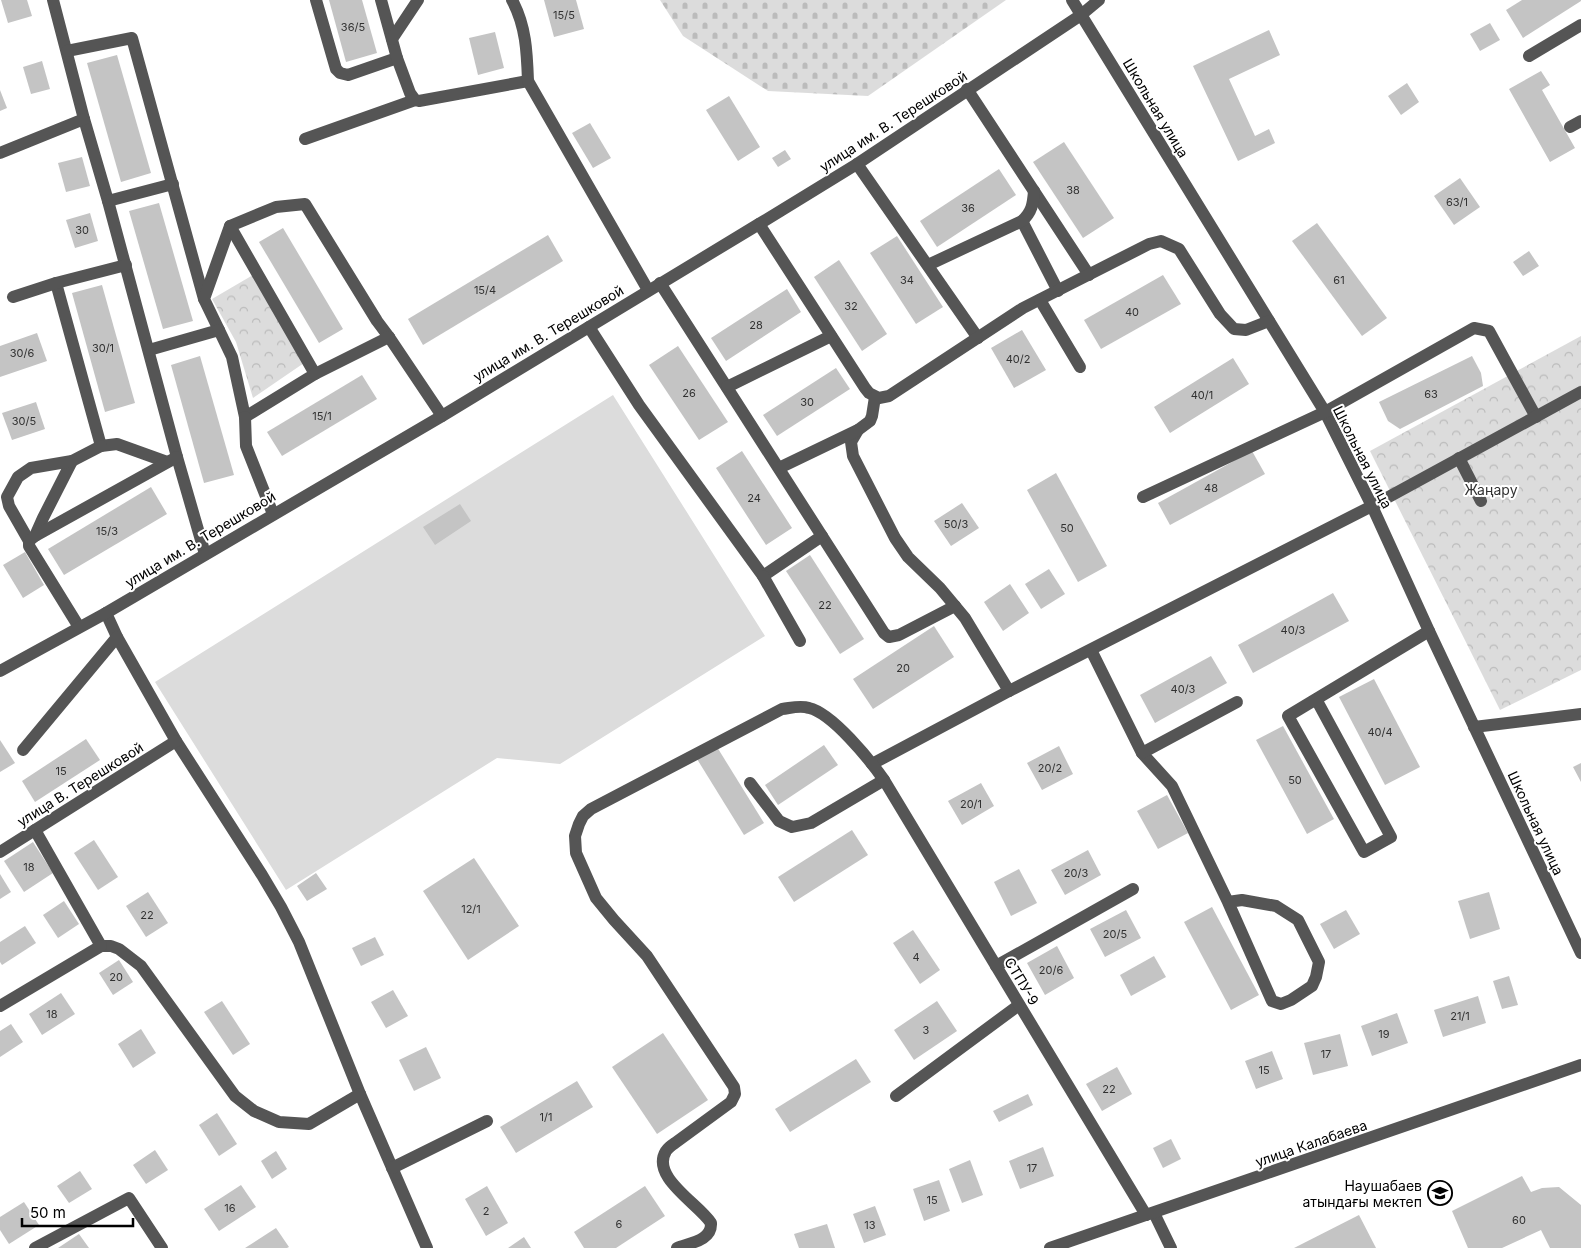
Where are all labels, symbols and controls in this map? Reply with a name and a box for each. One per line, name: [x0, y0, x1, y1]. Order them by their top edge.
house number: 15/5: [553, 8, 575, 22]
house number: 36/5: [341, 20, 365, 34]
street label: Школьная улица: [1120, 55, 1192, 161]
street label: улица им. В. Терешковой: [816, 67, 970, 175]
house number: 38: [1066, 183, 1080, 197]
house number: 63/1: [1446, 195, 1468, 209]
house number: 36: [961, 201, 975, 215]
house number: 30: [75, 223, 89, 237]
house number: 34: [900, 273, 914, 287]
house number: 61: [1333, 273, 1345, 287]
street label: улица им. В. Терешковой: [470, 281, 626, 385]
house number: 15/4: [474, 283, 496, 297]
house number: 32: [844, 299, 858, 313]
house number: 40: [1125, 305, 1139, 319]
house number: 28: [749, 318, 763, 332]
house number: 30/1: [92, 341, 114, 355]
house number: 30/6: [10, 346, 34, 360]
house number: 40/2: [1006, 352, 1030, 366]
house number: 26: [682, 386, 696, 400]
house number: 63: [1424, 387, 1438, 401]
house number: 40/1: [1191, 388, 1213, 402]
house number: 30: [800, 395, 814, 409]
street label: Школьная улица: [1330, 403, 1396, 511]
house number: 15/1: [312, 409, 332, 423]
house number: 30/5: [12, 414, 37, 428]
house number: 48: [1204, 481, 1218, 495]
park label: Жаңару: [1464, 481, 1518, 498]
street label: улица им. В. Терешковой: [122, 487, 278, 591]
house number: 24: [747, 491, 761, 505]
house number: 50/3: [944, 517, 968, 531]
house number: 50: [1060, 521, 1074, 535]
house number: 15/3: [96, 524, 118, 538]
house number: 22: [818, 598, 832, 612]
house number: 40/3: [1281, 623, 1306, 637]
house number: 20: [896, 661, 910, 675]
house number: 40/3: [1171, 682, 1196, 696]
house number: 40/4: [1367, 725, 1393, 739]
street label: улица В. Терешковой: [14, 738, 146, 830]
house number: 20/2: [1038, 761, 1062, 775]
house number: 15: [55, 764, 67, 778]
street label: Школьная улица: [1505, 768, 1567, 878]
house number: 50: [1288, 773, 1302, 787]
house number: 20/1: [960, 797, 982, 811]
house number: 18: [23, 860, 35, 874]
house number: 20/3: [1064, 866, 1088, 880]
house number: 12/1: [461, 902, 481, 916]
house number: 22: [140, 908, 154, 922]
house number: 20/5: [1103, 927, 1127, 941]
house number: 4: [912, 950, 920, 964]
street label: СТПУ-9: [1001, 954, 1043, 1008]
house number: 20/6: [1039, 963, 1063, 977]
house number: 20: [109, 970, 123, 984]
house number: 18: [46, 1007, 58, 1021]
house number: 21/1: [1450, 1009, 1470, 1023]
house number: 3: [923, 1023, 930, 1037]
house number: 19: [1378, 1027, 1390, 1041]
house number: 17: [1321, 1047, 1331, 1061]
house number: 15: [1258, 1063, 1270, 1077]
house number: 22: [1102, 1082, 1116, 1096]
house number: 1/1: [540, 1110, 552, 1124]
street label: улица Калабаева: [1253, 1116, 1369, 1170]
house number: 17: [1027, 1161, 1037, 1175]
place label: Наушабаев атындағы мектеп: [1302, 1177, 1422, 1210]
school or university icon: Наушабаев атындағы мектеп: [1427, 1180, 1453, 1206]
house number: 15: [926, 1193, 938, 1207]
scale bar: [22, 1196, 134, 1228]
house number: 16: [224, 1201, 236, 1215]
text: 50 m: [30, 1203, 66, 1222]
house number: 2: [483, 1204, 489, 1218]
house number: 60: [1512, 1213, 1526, 1227]
house number: 6: [616, 1217, 623, 1231]
house number: 13: [864, 1218, 876, 1232]

